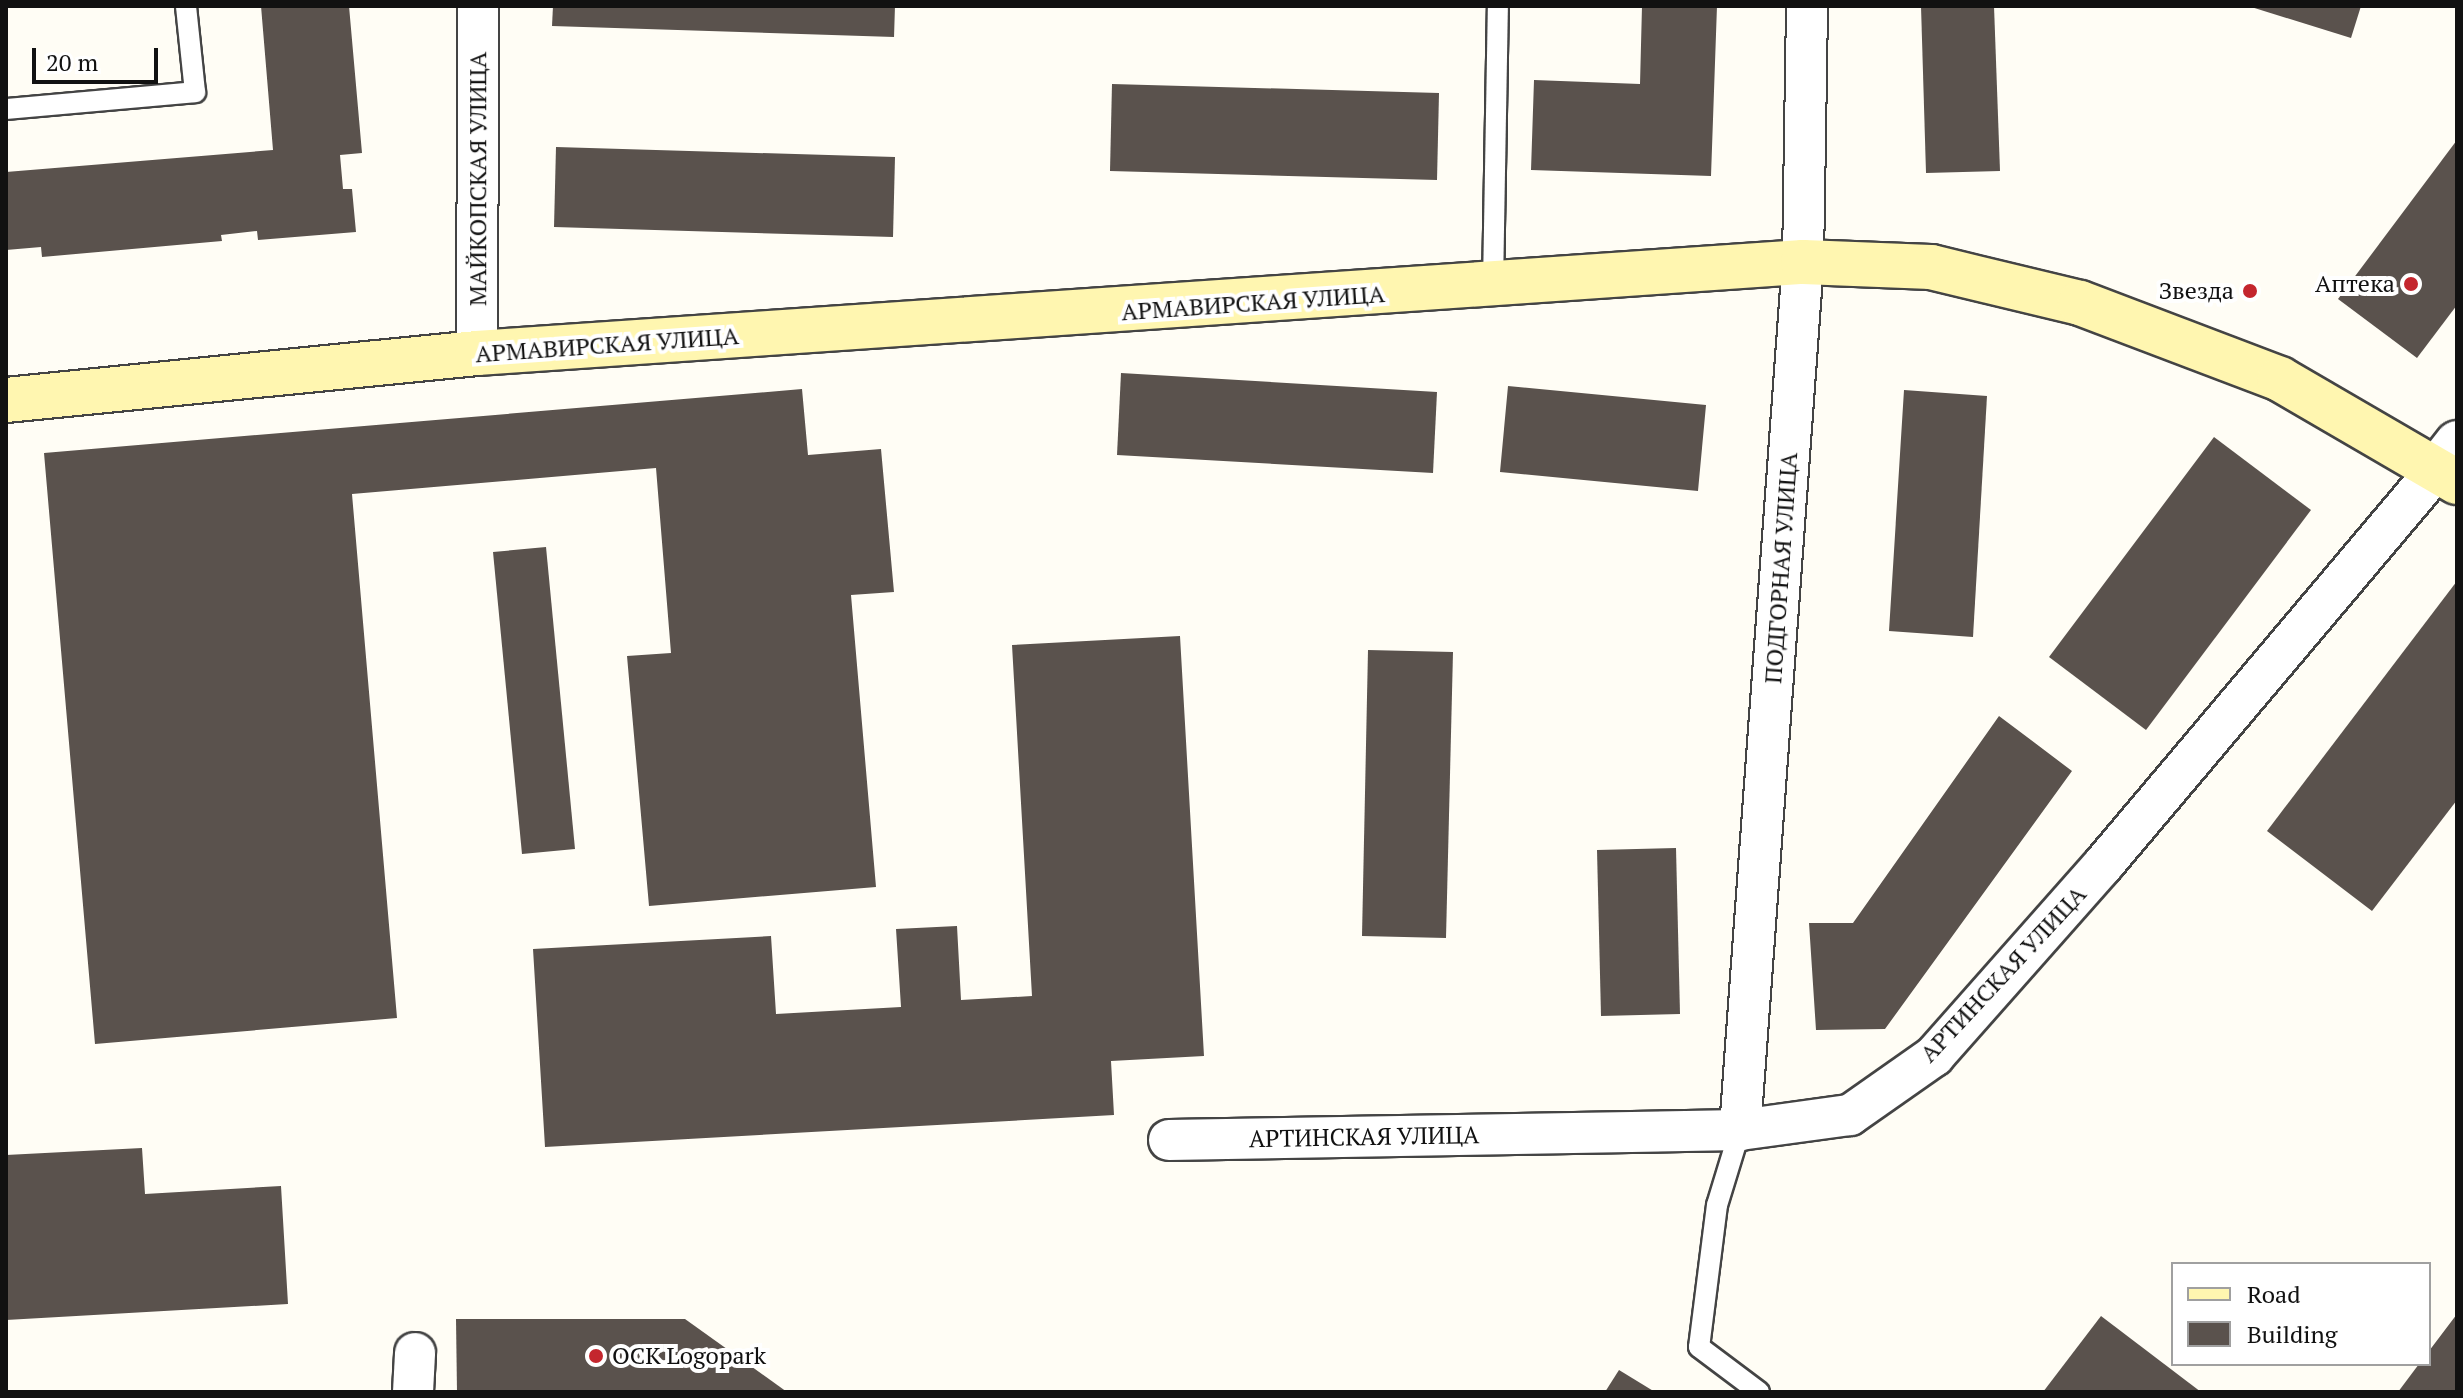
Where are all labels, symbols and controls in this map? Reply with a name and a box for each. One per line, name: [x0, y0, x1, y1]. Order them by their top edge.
scale bar: [36, 32, 162, 82]
text: 20 m: [46, 46, 98, 78]
street label: МАЙКОПСКАЯ УЛИЦА: [464, 52, 492, 306]
place label: Аптека: [2315, 270, 2395, 298]
marker: Аптека: [2402, 275, 2420, 293]
place label: Звезда: [2159, 277, 2234, 305]
street label: АРМАВИРСКАЯ УЛИЦА: [1120, 279, 1386, 327]
marker: Звезда: [2241, 282, 2259, 300]
street label: АРМАВИРСКАЯ УЛИЦА: [474, 321, 740, 369]
street label: ПОДГОРНАЯ УЛИЦА: [1759, 451, 1803, 685]
street label: АРТИНСКАЯ УЛИЦА: [1914, 880, 2092, 1068]
street label: АРТИНСКАЯ УЛИЦА: [1248, 1121, 1480, 1153]
legend: [2171, 1262, 2431, 1366]
text: Road: [2247, 1278, 2301, 1310]
text: Building: [2247, 1318, 2337, 1350]
place label: ОСК Logopark: [612, 1342, 766, 1370]
marker: ОСК Logopark: [587, 1347, 605, 1365]

